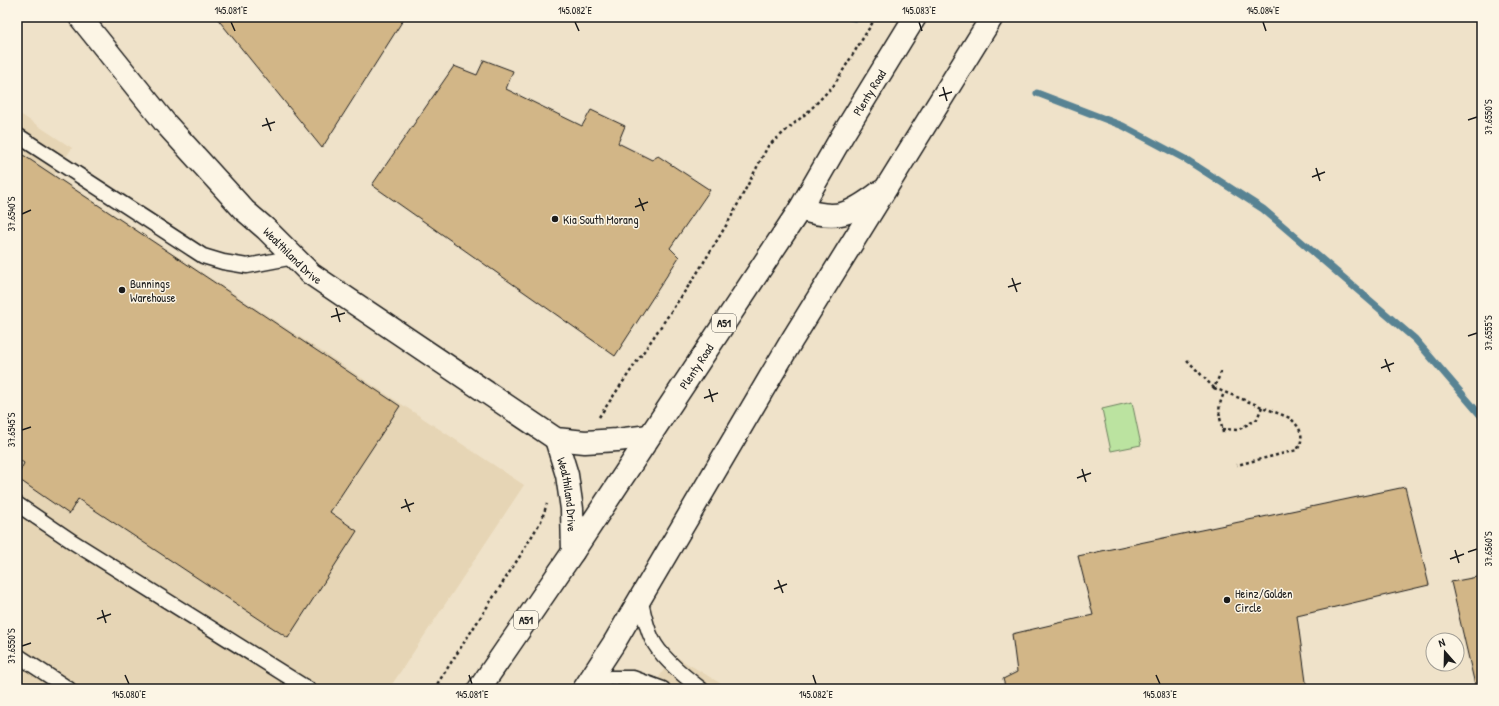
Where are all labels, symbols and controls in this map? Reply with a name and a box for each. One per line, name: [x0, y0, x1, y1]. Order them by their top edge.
text: 145.081°E: [215, 4, 248, 17]
text: 145.082°E: [558, 4, 593, 17]
text: 145.083°E: [902, 4, 936, 17]
text: 145.084°E: [1246, 4, 1280, 17]
street label: Plenty Road: [848, 66, 890, 118]
text: 37.6550°S: [1482, 99, 1495, 135]
text: 37.6540°S: [5, 196, 18, 231]
place label: Kia South Morang: [563, 211, 639, 228]
marker: Kia South Morang: [550, 214, 560, 224]
street label: Wealthiland Drive: [260, 223, 326, 288]
place label: Bunnings Warehouse: [130, 275, 176, 306]
marker: Bunnings Warehouse: [117, 285, 127, 295]
road number: A51: [712, 314, 736, 332]
text: 37.6555°S: [1482, 315, 1495, 351]
street label: Plenty Road: [675, 340, 717, 392]
text: 37.6545°S: [5, 412, 18, 447]
street label: Wealthiland Drive: [554, 455, 581, 532]
text: 37.6560°S: [1482, 531, 1495, 567]
place label: Heinz/Golden Circle: [1235, 585, 1292, 616]
marker: Heinz/Golden Circle: [1222, 595, 1232, 605]
road number: A51: [514, 611, 538, 629]
text: 37.6550°S: [5, 628, 18, 664]
north arrow: [1425, 632, 1465, 672]
text: N: [1436, 635, 1447, 650]
text: 145.080°E: [112, 688, 146, 701]
text: 145.081°E: [456, 688, 489, 701]
text: 145.082°E: [799, 688, 834, 701]
text: 145.083°E: [1143, 688, 1177, 701]

